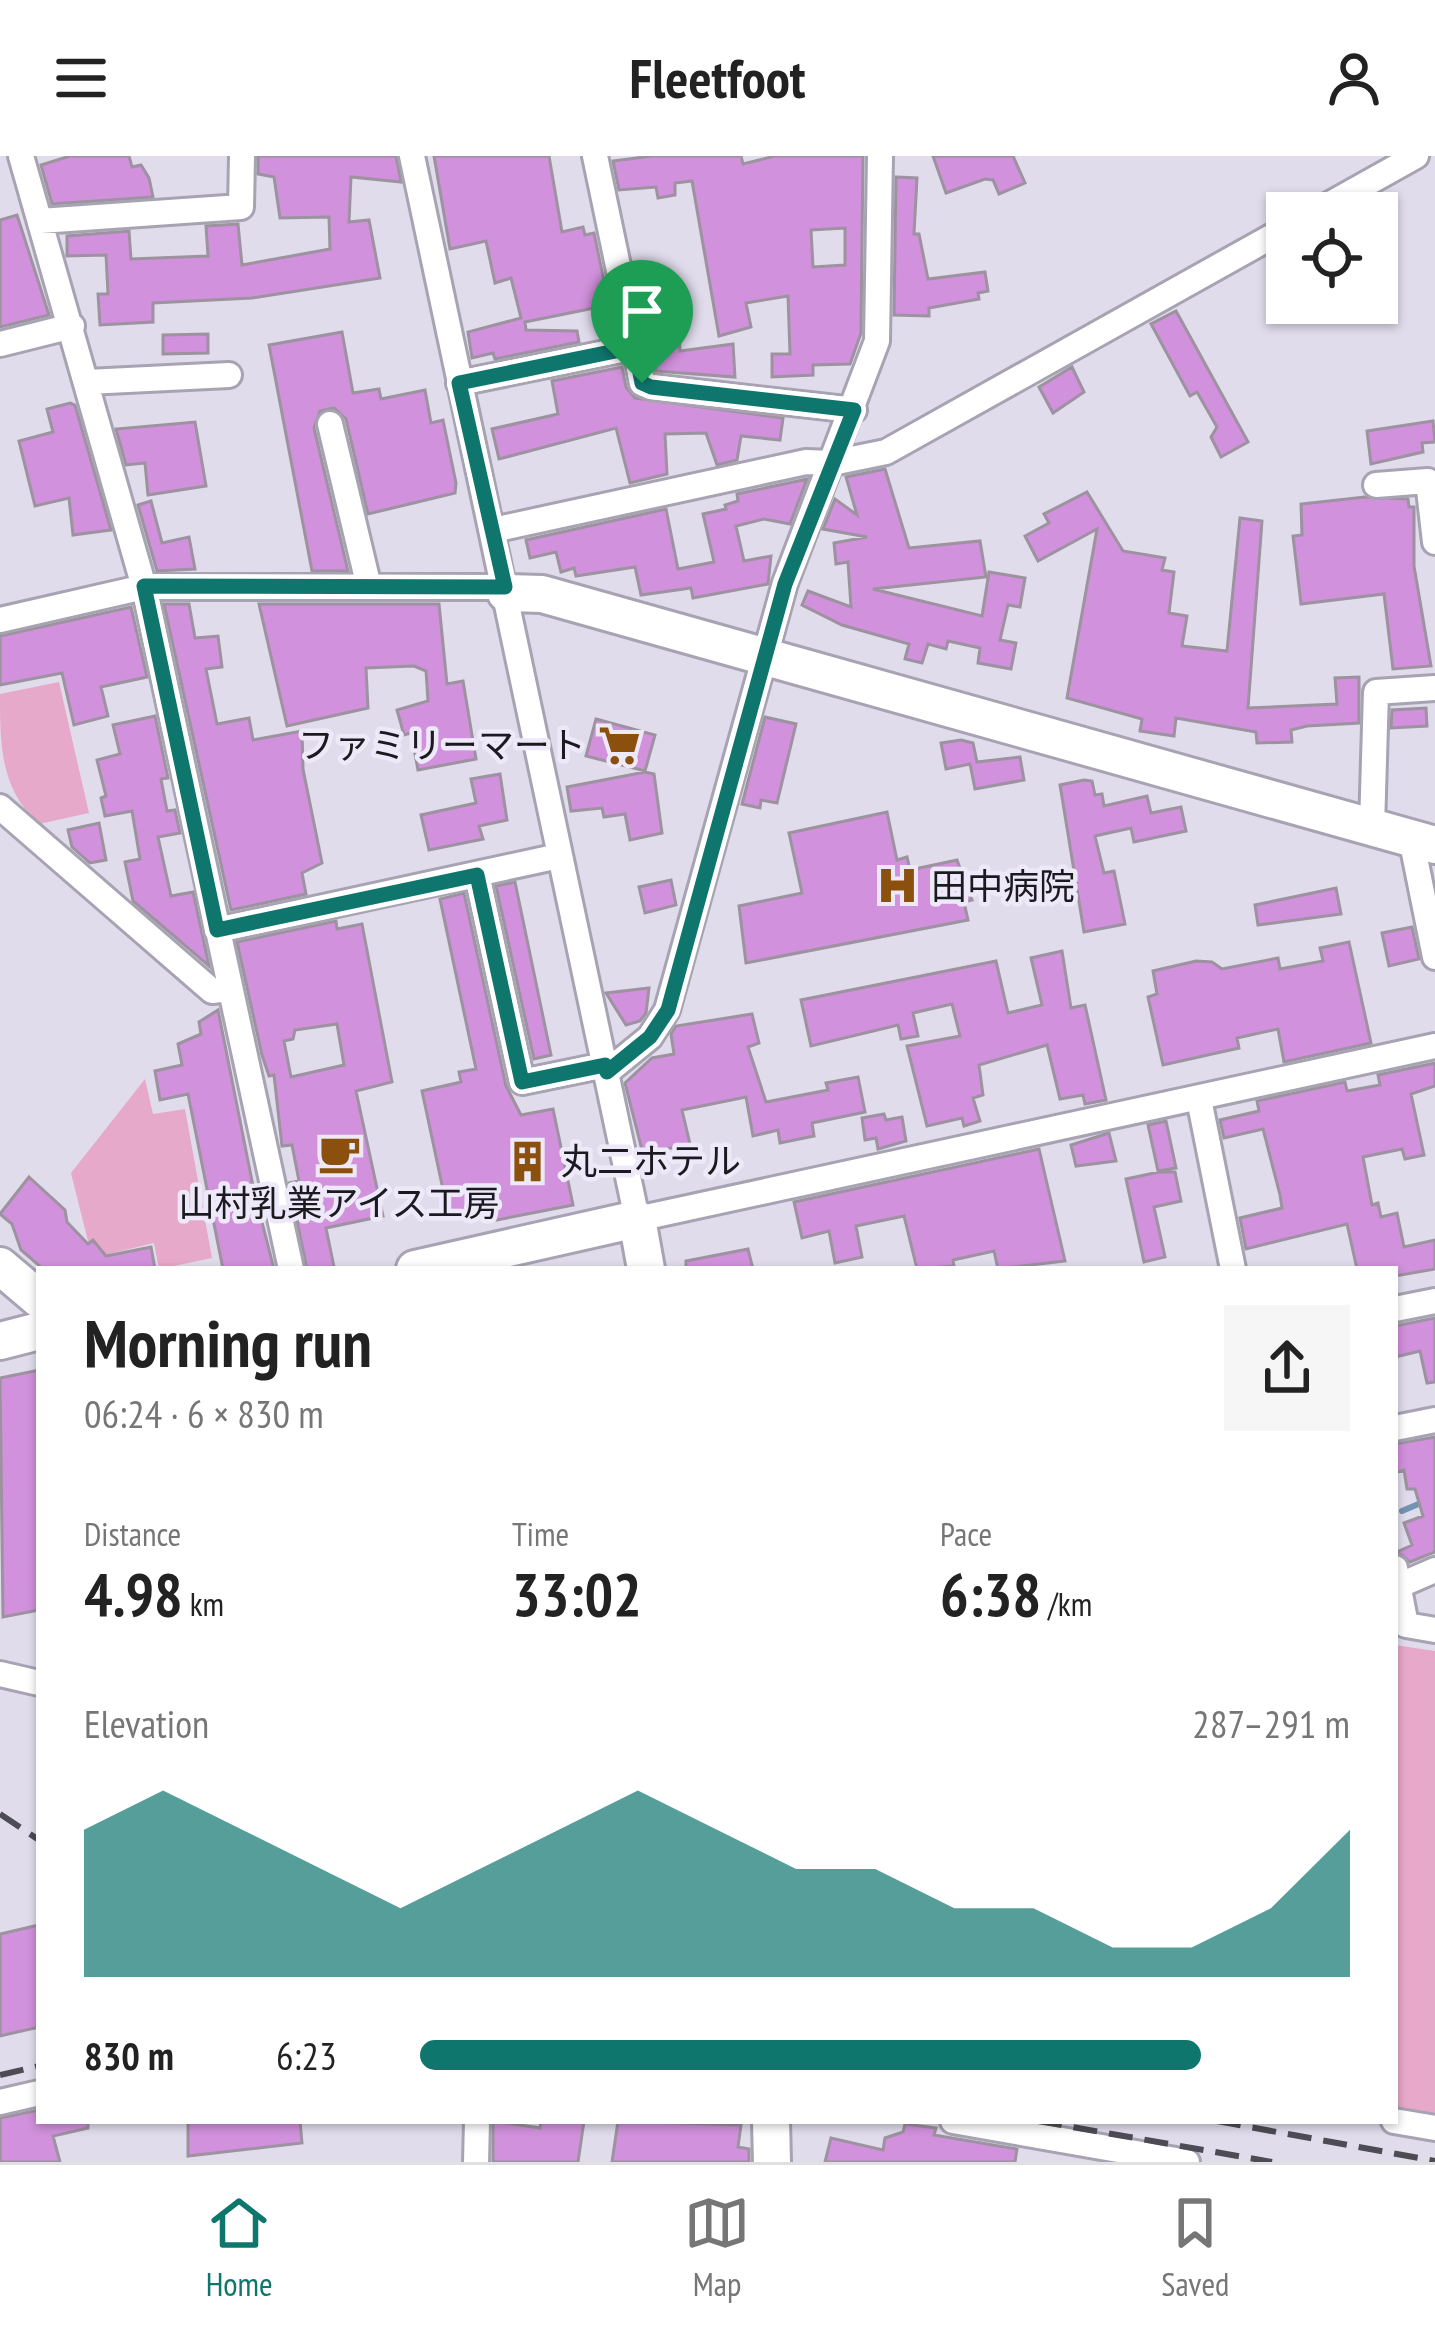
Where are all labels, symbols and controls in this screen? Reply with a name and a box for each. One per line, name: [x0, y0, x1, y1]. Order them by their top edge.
text: Fleetfoot: [630, 43, 805, 113]
icon: menu: [48, 45, 114, 111]
icon: person: [1321, 45, 1387, 111]
map controls: [1266, 192, 1398, 324]
button: locate: [1266, 192, 1398, 324]
pin: [591, 260, 693, 383]
icon: arrive: [609, 278, 675, 344]
place label: ファミリーマート: [298, 721, 586, 768]
supermarket icon: ファミリーマート: [597, 722, 643, 768]
place label: 田中病院: [931, 862, 1075, 909]
hospital icon: 田中病院: [874, 863, 920, 909]
cafe icon: 山村乳業アイス工房: [316, 1130, 362, 1176]
place label: 丸二ホテル: [561, 1137, 741, 1184]
building icon: 丸二ホテル: [504, 1138, 550, 1184]
place label: 山村乳業アイス工房: [178, 1179, 500, 1226]
text: Morning run: [84, 1300, 372, 1385]
button: share: [1224, 1305, 1350, 1431]
text: 06:24 · 6 × 830 m: [84, 1388, 324, 1439]
text: Distance: [84, 1512, 181, 1555]
text: Time: [512, 1512, 569, 1555]
text: Pace: [940, 1512, 992, 1555]
text: 4.98: [84, 1555, 183, 1633]
text: 33:02: [512, 1555, 642, 1633]
text: 6:38: [940, 1555, 1041, 1633]
text: km: [183, 1582, 224, 1625]
text: /km: [1041, 1582, 1092, 1625]
text: Elevation: [84, 1698, 209, 1749]
text: 287–291 m: [1192, 1698, 1350, 1749]
text: 830 m: [84, 2030, 174, 2081]
text: 6:23: [276, 2030, 337, 2081]
tab: Home: [206, 2190, 273, 2305]
tab: Map: [684, 2190, 750, 2305]
tab: Saved: [1161, 2190, 1229, 2305]

